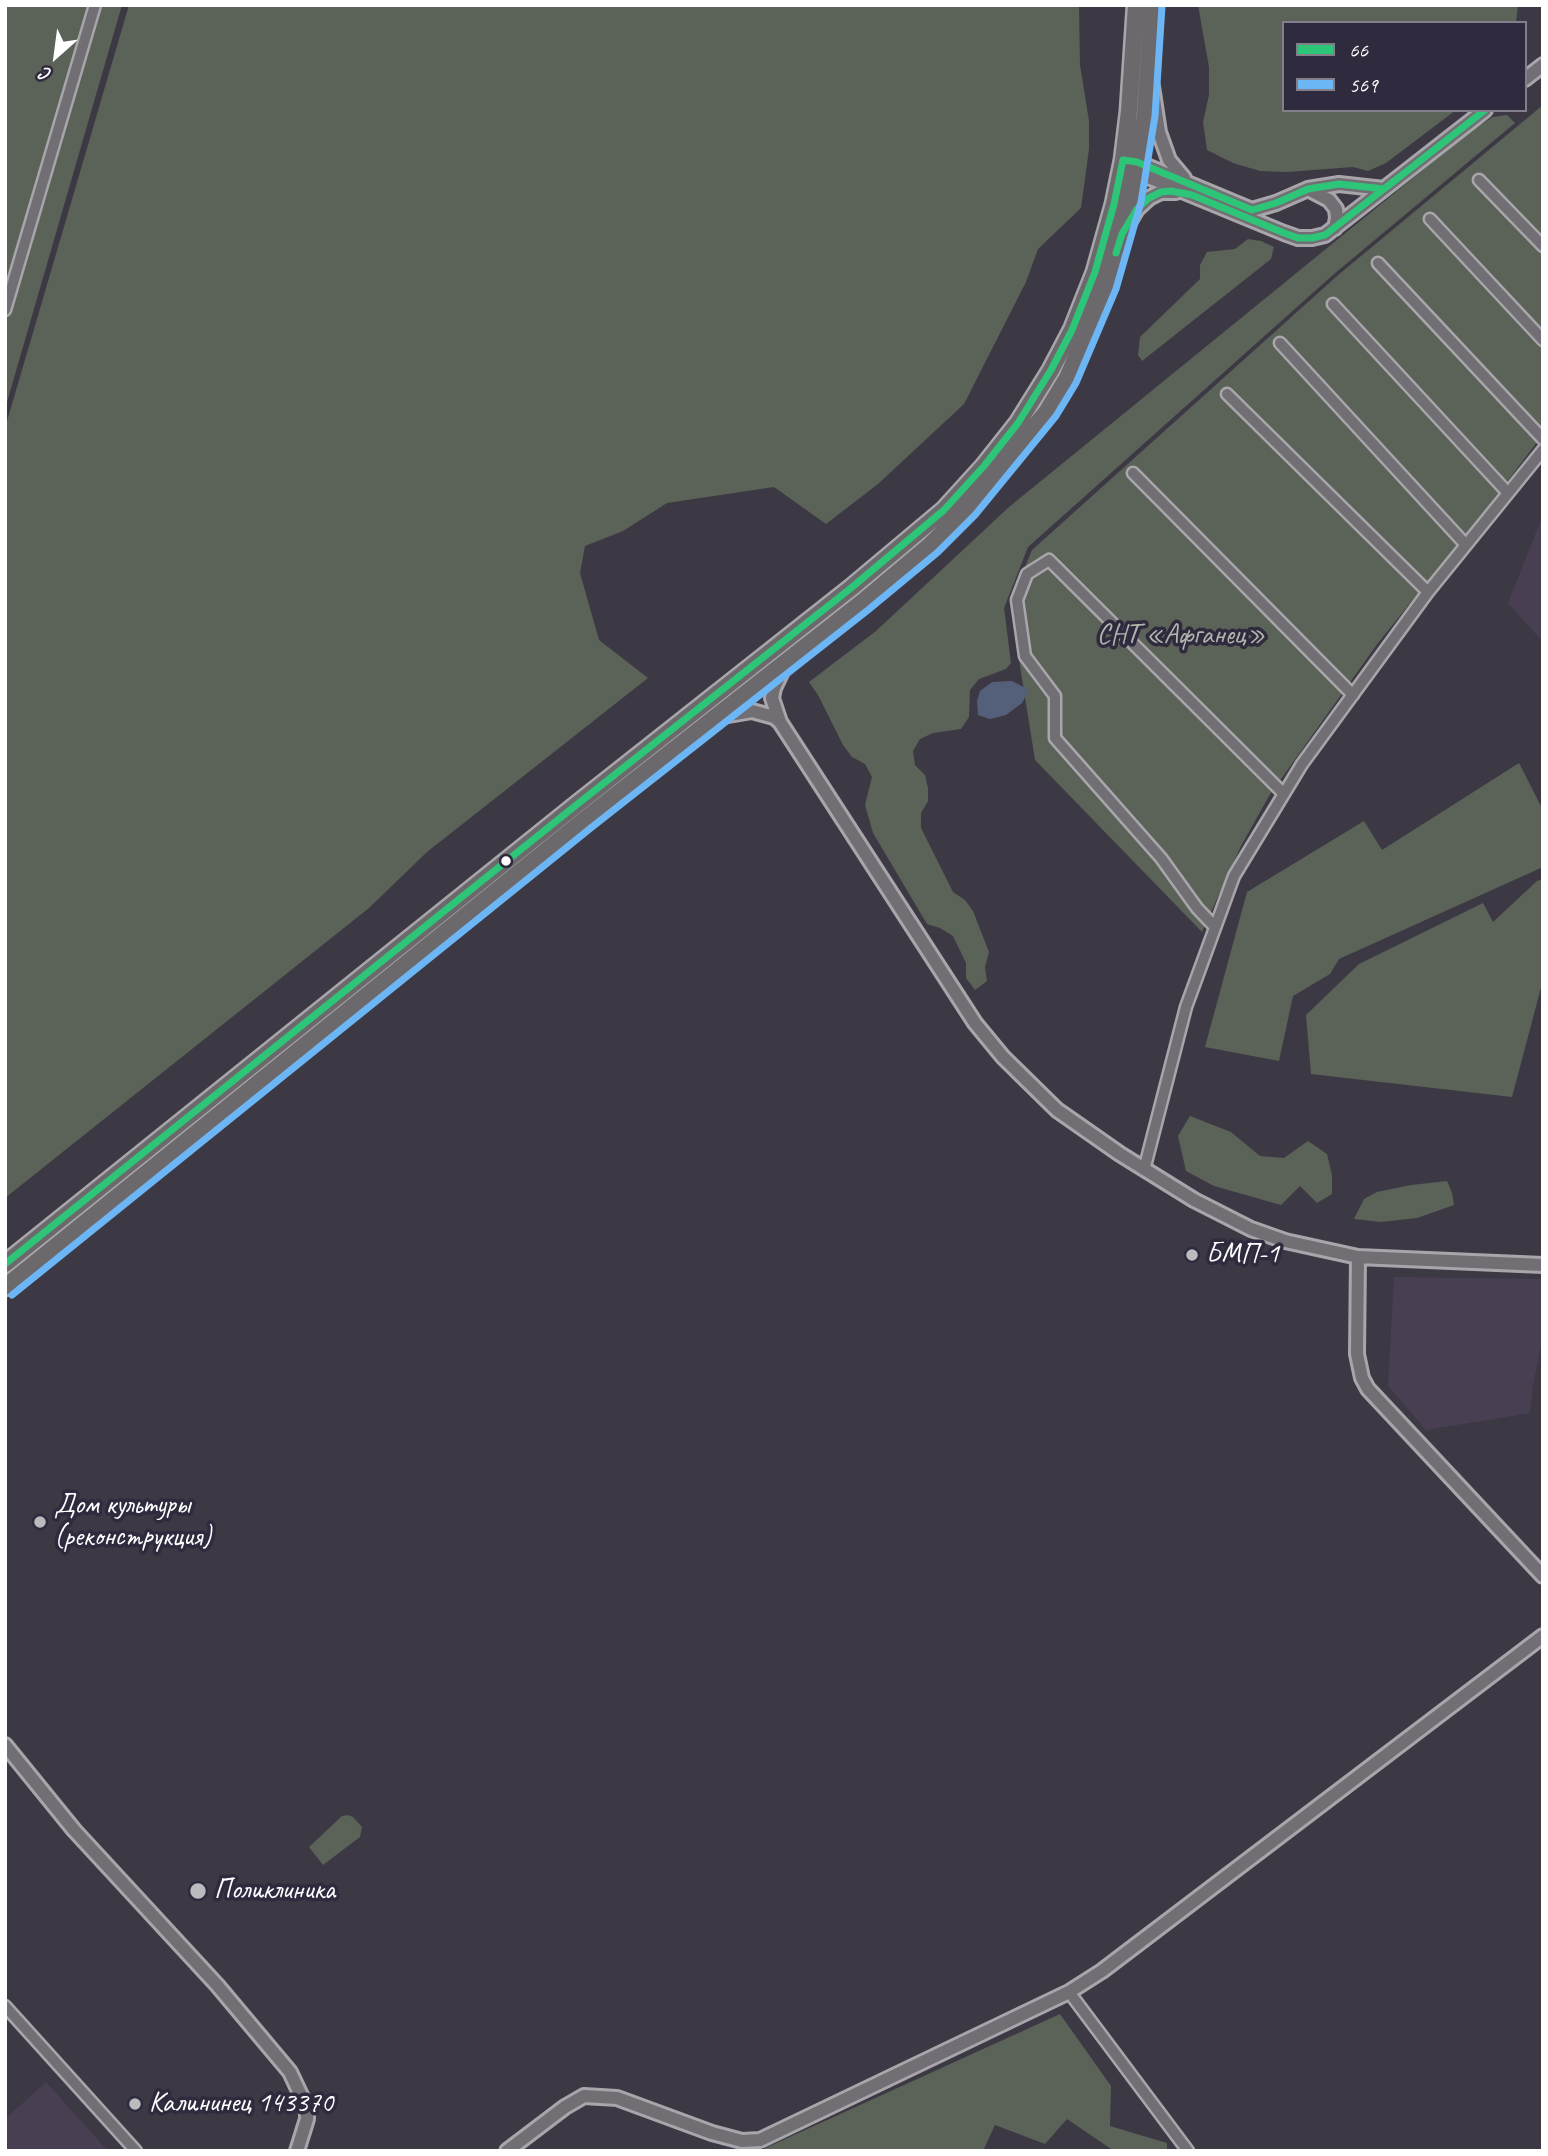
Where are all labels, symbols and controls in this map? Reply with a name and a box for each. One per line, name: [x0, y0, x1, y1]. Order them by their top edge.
north arrow: [21, 21, 91, 91]
legend: [1282, 21, 1527, 112]
text: 66: [1349, 37, 1368, 63]
text: С: [36, 62, 56, 87]
text: 569: [1349, 72, 1377, 98]
park label: СНТ «Афганец»: [1097, 619, 1265, 653]
unlabelled marker: [499, 854, 513, 868]
place label: БМП-1: [1206, 1238, 1279, 1272]
marker: БМП-1: [1184, 1247, 1200, 1263]
place label: Дом культуры (реконструкция): [54, 1489, 211, 1555]
marker: Дом культуры (реконструкция): [32, 1514, 48, 1530]
place label: Поликлиника: [214, 1874, 335, 1908]
marker: Поликлиника: [188, 1881, 208, 1901]
place label: Калининец 143370: [149, 2087, 333, 2121]
marker: Калининец 143370: [127, 2096, 143, 2112]

